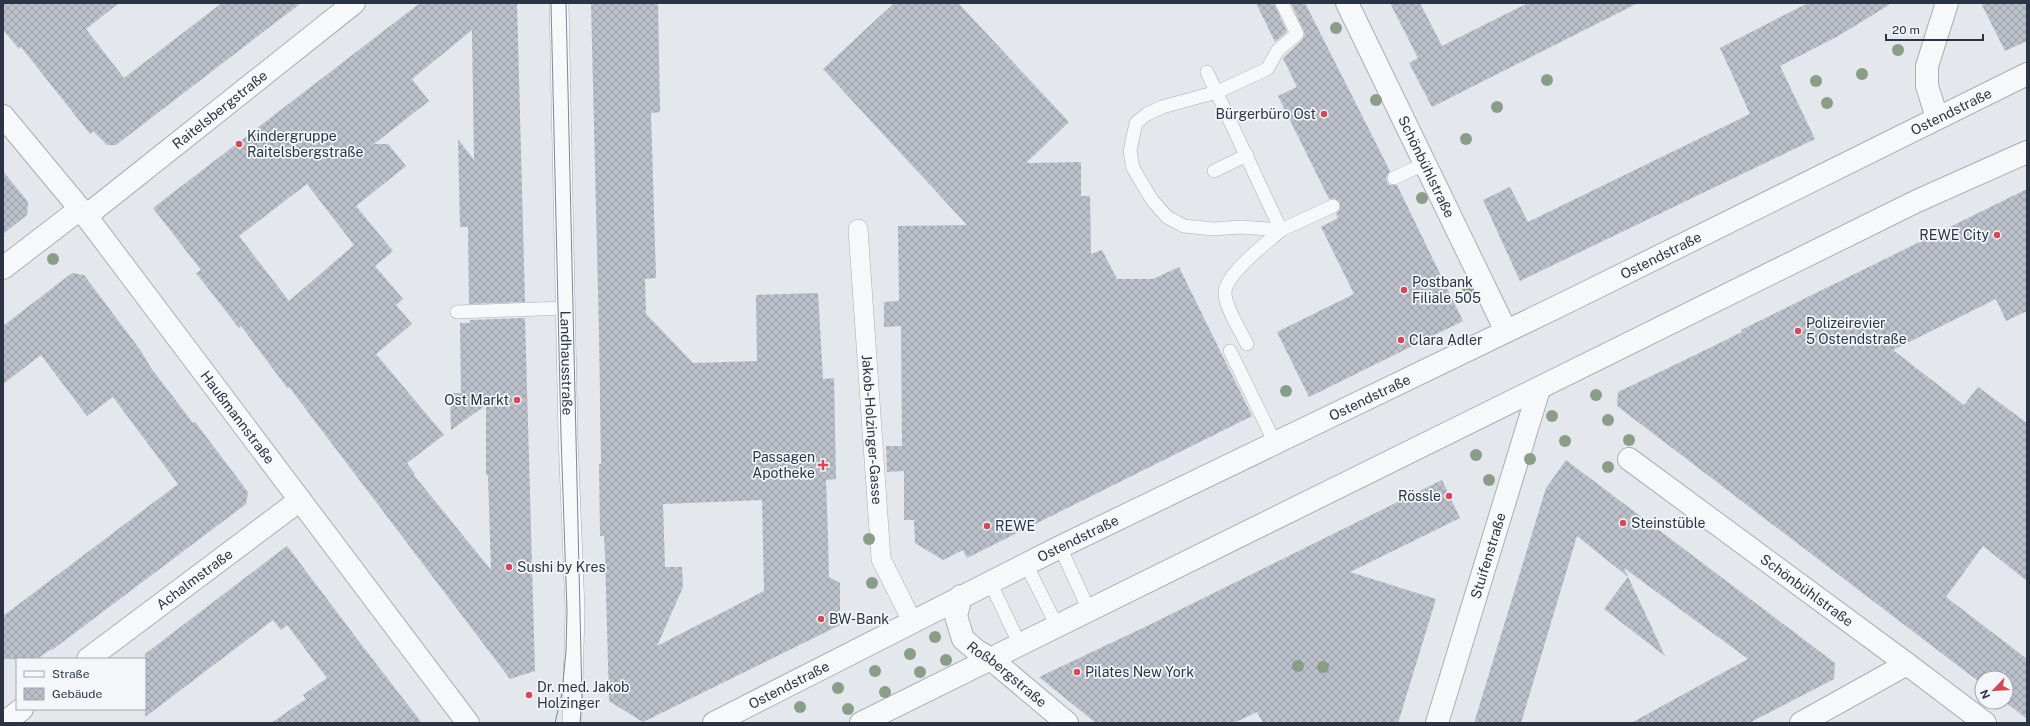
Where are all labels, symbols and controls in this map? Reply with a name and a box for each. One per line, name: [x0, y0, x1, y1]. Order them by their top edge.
scale bar: [1886, 16, 1983, 42]
text: 20 m: [1892, 23, 1920, 37]
street label: Raitelsbergstraße: [169, 67, 270, 152]
street label: Ostendstraße: [1908, 85, 1994, 138]
place label: Bürgerbüro Ost: [1216, 106, 1316, 122]
marker: Bürgerbüro Ost: [1319, 109, 1329, 119]
street label: Schönbühlstraße: [1395, 113, 1458, 220]
place label: Kindergruppe Raitelsbergstraße: [247, 128, 363, 160]
marker: Kindergruppe Raitelsbergstraße: [234, 139, 244, 149]
place label: REWE City: [1919, 227, 1990, 243]
street label: Ostendstraße: [1618, 229, 1704, 282]
marker: REWE City: [1992, 230, 2002, 240]
place label: Postbank Filiale 505: [1412, 274, 1481, 306]
marker: Postbank Filiale 505: [1399, 285, 1409, 295]
street label: Landhausstraße: [557, 310, 576, 416]
place label: Polizeirevier 5 Ostendstraße: [1806, 315, 1907, 347]
marker: Polizeirevier 5 Ostendstraße: [1793, 326, 1803, 336]
place label: Clara Adler: [1409, 332, 1482, 348]
marker: Clara Adler: [1396, 335, 1406, 345]
street label: Jakob-Holzinger-Gasse: [859, 354, 885, 505]
street label: Haußmannstraße: [197, 368, 278, 467]
street label: Ostendstraße: [1326, 371, 1413, 424]
place label: Ost Markt: [444, 392, 509, 408]
marker: Ost Markt: [512, 395, 522, 405]
place label: Passagen Apotheke: [752, 449, 815, 481]
marker: Passagen Apotheke: [818, 460, 828, 470]
place label: Rössle: [1398, 488, 1441, 504]
marker: Rössle: [1444, 491, 1454, 501]
street label: Stuifenstraße: [1467, 511, 1509, 601]
street label: Ostendstraße: [1035, 512, 1121, 565]
place label: Steinstüble: [1631, 515, 1706, 531]
place label: REWE: [995, 518, 1035, 534]
marker: Steinstüble: [1618, 518, 1628, 528]
marker: REWE: [982, 521, 992, 531]
street label: Achalmstraße: [153, 545, 236, 613]
street label: Schönbühlstraße: [1757, 551, 1856, 630]
place label: Sushi by Kres: [517, 559, 606, 575]
marker: Sushi by Kres: [504, 562, 514, 572]
place label: BW-Bank: [829, 611, 889, 627]
marker: BW-Bank: [816, 614, 826, 624]
street label: Roßbergstraße: [964, 638, 1050, 710]
legend: [16, 658, 146, 710]
street label: Ostendstraße: [746, 658, 832, 712]
place label: Pilates New York: [1085, 664, 1194, 680]
text: Straße: [52, 667, 90, 681]
marker: Pilates New York: [1072, 667, 1082, 677]
north arrow: [1974, 670, 2014, 710]
place label: Dr. med. Jakob Holzinger: [537, 679, 629, 711]
text: Gebäude: [52, 687, 102, 701]
text: N: [1978, 688, 1992, 701]
marker: Dr. med. Jakob Holzinger: [524, 690, 534, 700]

